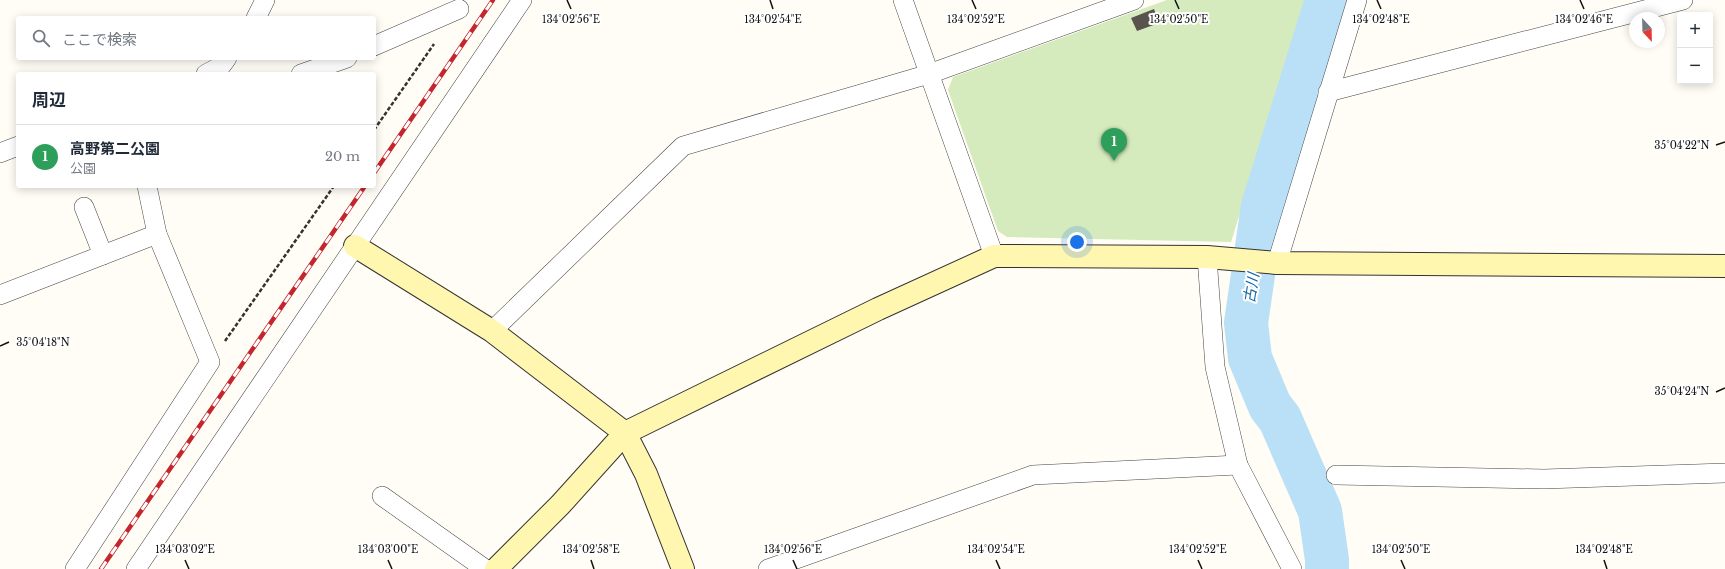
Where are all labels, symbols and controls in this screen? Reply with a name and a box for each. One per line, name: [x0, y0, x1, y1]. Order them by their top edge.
north arrow: [1629, 12, 1665, 48]
map controls: [1677, 12, 1713, 84]
button: +: [1677, 12, 1713, 48]
text: 134°02'56"E: [542, 13, 600, 26]
text: 134°02'54"E: [744, 13, 802, 26]
text: 134°02'52"E: [947, 13, 1005, 26]
text: 134°02'50"E: [1150, 13, 1208, 26]
text: 134°02'48"E: [1352, 13, 1410, 26]
text: 134°02'46"E: [1555, 13, 1613, 26]
search box: [16, 16, 376, 60]
icon: search: [30, 27, 52, 49]
text: ここで検索: [62, 30, 137, 49]
button: −: [1677, 48, 1713, 84]
text: 周辺: [32, 90, 66, 111]
pin: 1: [1101, 128, 1127, 161]
text: 高野第二公園: [70, 139, 160, 158]
text: 35°04'22"N: [1654, 139, 1710, 152]
text: 1: [42, 148, 48, 165]
text: 20 m: [325, 148, 360, 165]
text: 公園: [70, 160, 96, 177]
your location: [1067, 232, 1087, 252]
water label: 古川: [1239, 270, 1263, 304]
text: 35°04'18"N: [16, 336, 70, 349]
text: 35°04'24"N: [1655, 385, 1709, 398]
text: 134°03'02"E: [155, 543, 215, 556]
text: 134°03'00"E: [358, 543, 418, 556]
text: 134°02'58"E: [562, 543, 620, 556]
text: 134°02'56"E: [764, 543, 822, 556]
text: 134°02'54"E: [967, 543, 1025, 556]
text: 134°02'52"E: [1169, 543, 1227, 556]
text: 134°02'50"E: [1372, 543, 1430, 556]
text: 134°02'48"E: [1575, 543, 1633, 556]

